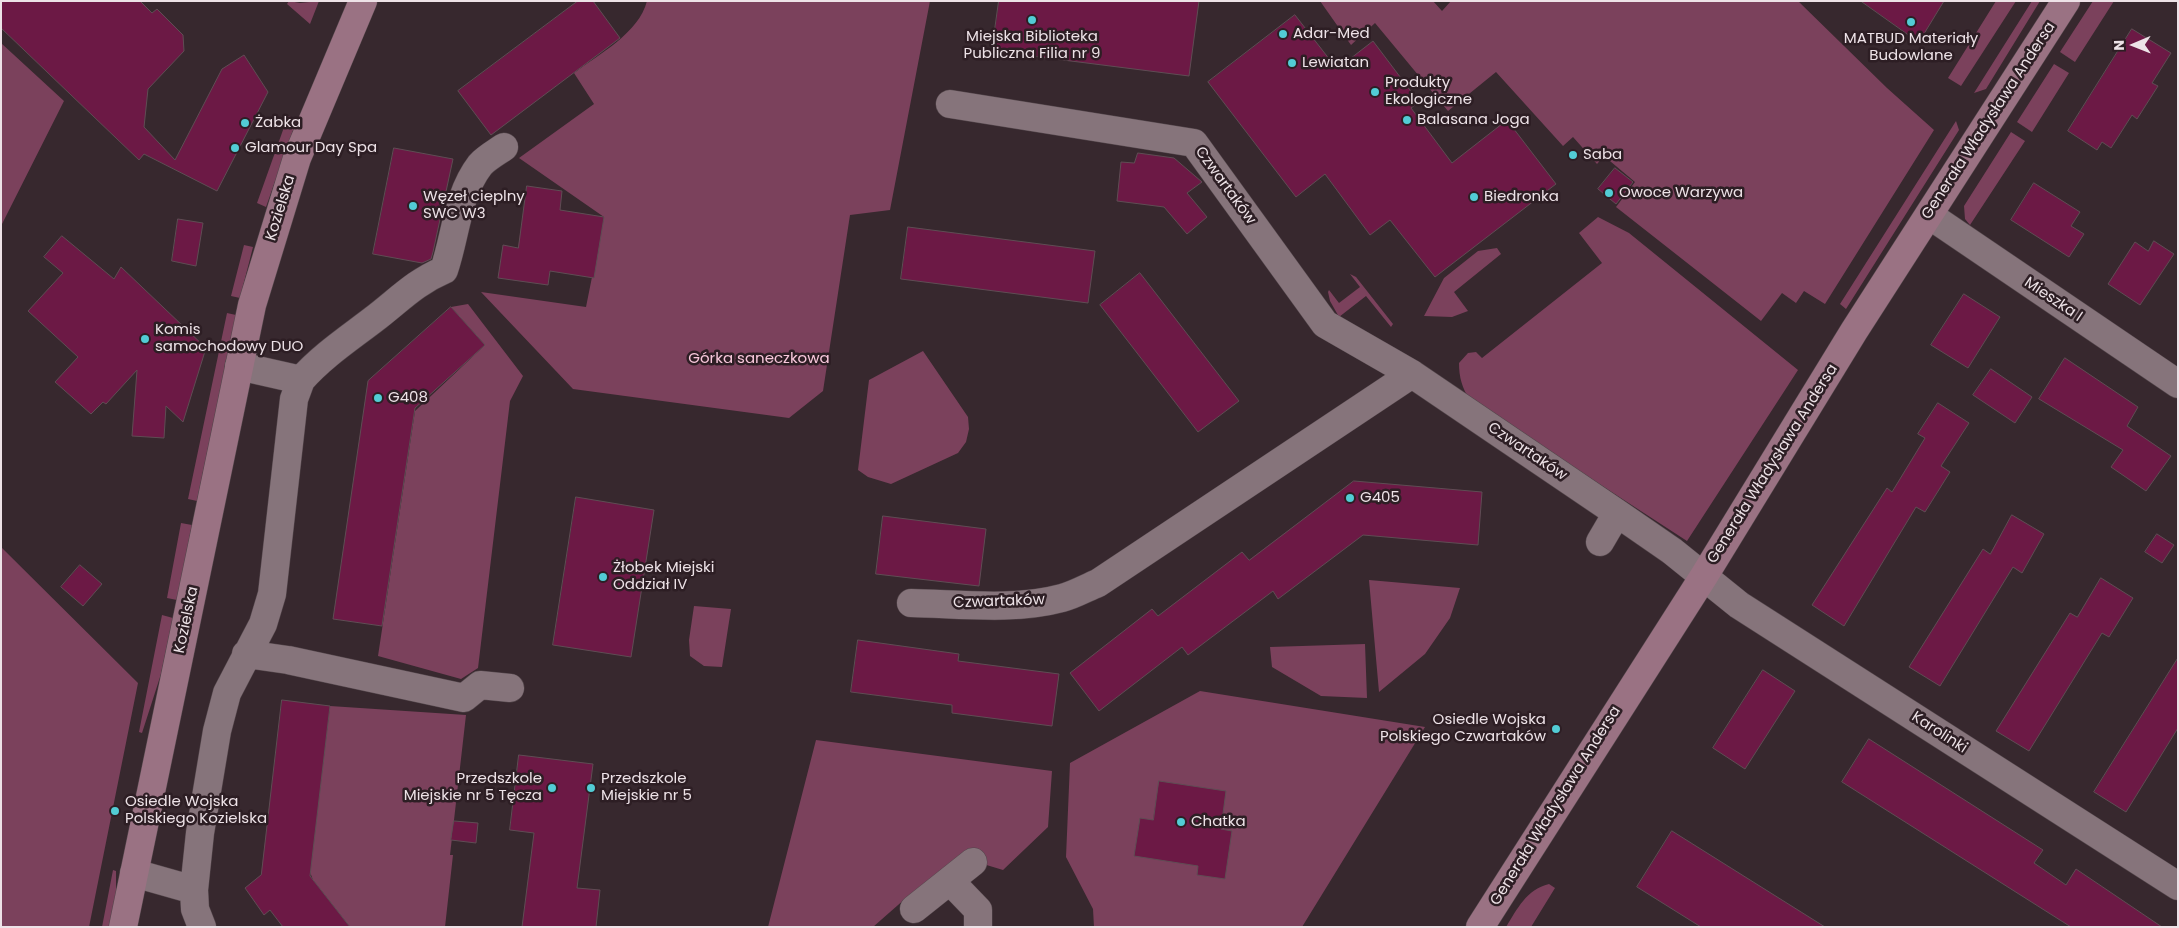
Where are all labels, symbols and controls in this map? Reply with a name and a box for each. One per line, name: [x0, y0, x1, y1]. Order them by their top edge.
marker: Miejska Biblioteka Publiczna Filia nr 9: [1026, 14, 1038, 26]
marker: MATBUD Materiały Budowlane: [1905, 16, 1917, 28]
street label: Generała Władysława Andersa: [1918, 19, 2060, 223]
north arrow: [2109, 20, 2159, 70]
place label: Adar-Med: [1293, 25, 1370, 43]
place label: Miejska Biblioteka Publiczna Filia nr 9: [964, 28, 1100, 63]
marker: Adar-Med: [1277, 28, 1289, 40]
place label: MATBUD Materiały Budowlane: [1844, 30, 1978, 65]
text: N: [2109, 40, 2129, 51]
place label: Lewiatan: [1302, 54, 1369, 72]
marker: Lewiatan: [1286, 57, 1298, 69]
place label: Produkty Ekologiczne: [1385, 74, 1472, 109]
marker: Produkty Ekologiczne: [1369, 86, 1381, 98]
place label: Balasana Joga: [1417, 111, 1530, 129]
place label: Żabka: [255, 114, 301, 132]
marker: Balasana Joga: [1401, 114, 1413, 126]
marker: Żabka: [239, 117, 251, 129]
place label: Glamour Day Spa: [245, 139, 377, 157]
marker: Glamour Day Spa: [229, 142, 241, 154]
street label: Czwartaków: [1191, 144, 1259, 228]
place label: Saba: [1583, 146, 1622, 164]
marker: Saba: [1567, 149, 1579, 161]
street label: Kozielska: [262, 173, 300, 243]
place label: Owoce Warzywa: [1619, 184, 1743, 202]
marker: Owoce Warzywa: [1603, 187, 1615, 199]
place label: Węzeł cieplny SWC W3: [423, 188, 525, 223]
place label: Biedronka: [1484, 188, 1559, 206]
marker: Biedronka: [1468, 191, 1480, 203]
marker: Węzeł cieplny SWC W3: [407, 200, 419, 212]
street label: Mieszka I: [2021, 274, 2085, 326]
place label: Komis samochodowy DUO: [155, 321, 303, 356]
marker: Komis samochodowy DUO: [139, 333, 151, 345]
park label: Górka saneczkowa: [688, 350, 830, 368]
street label: Generała Władysława Andersa: [1704, 361, 1842, 567]
place label: G408: [388, 389, 428, 407]
marker: G408: [372, 392, 384, 404]
street label: Czwartaków: [1484, 419, 1570, 485]
place label: G405: [1360, 489, 1400, 507]
marker: G405: [1344, 492, 1356, 504]
place label: Żłobek Miejski Oddział IV: [613, 559, 715, 594]
marker: Żłobek Miejski Oddział IV: [597, 571, 609, 583]
street label: Kozielska: [171, 585, 203, 655]
street label: Czwartaków: [953, 591, 1045, 613]
street label: Generała Władysława Andersa: [1487, 703, 1625, 909]
street label: Karolinki: [1908, 708, 1970, 758]
place label: Osiedle Wojska Polskiego Czwartaków: [1380, 711, 1546, 746]
marker: Osiedle Wojska Polskiego Czwartaków: [1550, 723, 1562, 735]
place label: Przedszkole Miejskie nr 5 Tęcza: [404, 770, 542, 805]
place label: Przedszkole Miejskie nr 5: [601, 770, 692, 805]
marker: Przedszkole Miejskie nr 5 Tęcza: [546, 782, 558, 794]
marker: Przedszkole Miejskie nr 5: [585, 782, 597, 794]
place label: Osiedle Wojska Polskiego Kozielska: [125, 793, 267, 828]
marker: Osiedle Wojska Polskiego Kozielska: [109, 805, 121, 817]
place label: Chatka: [1191, 813, 1246, 831]
marker: Chatka: [1175, 816, 1187, 828]

